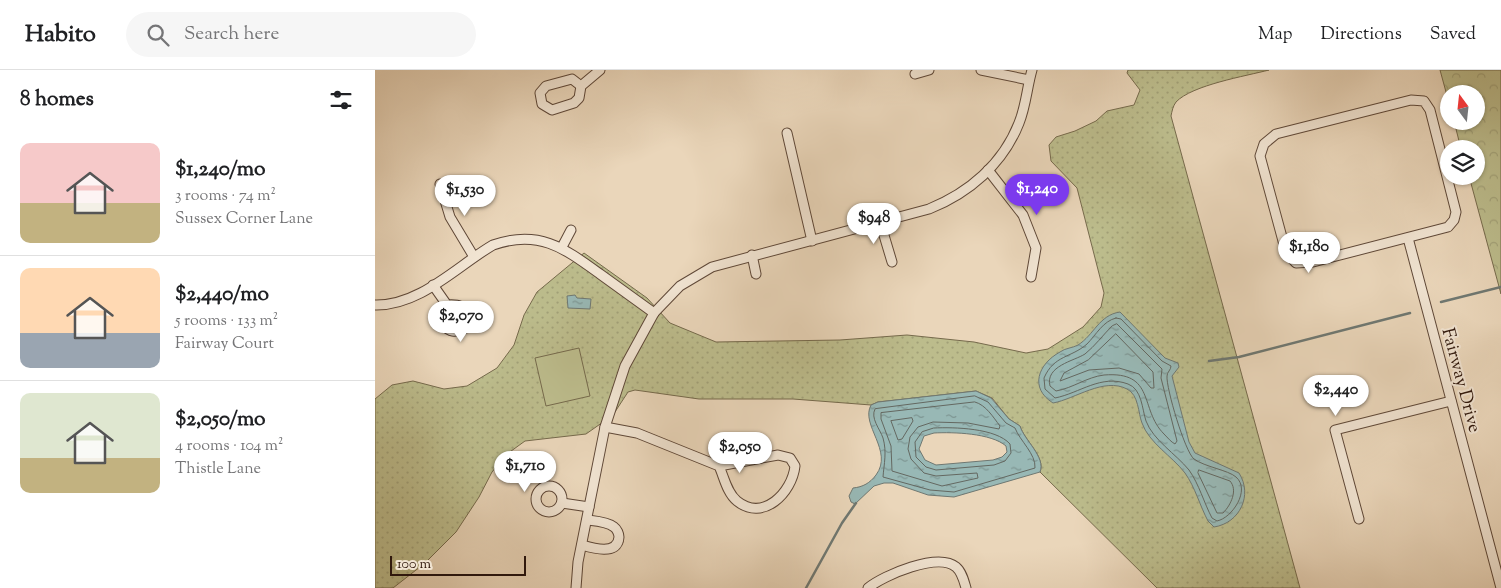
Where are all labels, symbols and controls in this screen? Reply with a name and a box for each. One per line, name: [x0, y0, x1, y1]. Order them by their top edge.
search box: [126, 12, 476, 57]
text: Habito: [25, 18, 96, 52]
icon: search: [144, 21, 172, 49]
text: Search here: [184, 21, 279, 48]
text: Map: [1258, 22, 1293, 48]
text: Directions: [1321, 22, 1402, 48]
text: Saved: [1430, 22, 1476, 48]
text: 8 homes: [20, 85, 94, 115]
north arrow: [1440, 85, 1485, 130]
map controls: [1440, 85, 1485, 185]
icon: filters: [327, 86, 355, 114]
button: layers: [1440, 140, 1485, 185]
text: $1,240/mo: [175, 155, 265, 185]
icon: home: [60, 163, 120, 223]
pin: $1,530: [424, 174, 506, 217]
pin: $1,240: [996, 174, 1078, 216]
text: $1,240: [1016, 178, 1058, 201]
text: $1,530: [446, 179, 484, 202]
text: 3 rooms · 74 m²: [175, 185, 276, 208]
pin: $948: [844, 202, 904, 245]
text: $948: [858, 207, 890, 230]
text: Sussex Corner Lane: [175, 208, 313, 231]
pin: $1,180: [1268, 232, 1350, 274]
text: $1,180: [1289, 236, 1329, 259]
text: $2,440/mo: [175, 280, 269, 310]
icon: home: [60, 288, 120, 348]
pin: $2,070: [420, 300, 502, 343]
text: $2,070: [439, 305, 483, 328]
text: 5 rooms · 133 m²: [175, 310, 278, 333]
street label: Fairway Drive: [1434, 325, 1487, 436]
text: Fairway Court: [175, 333, 274, 356]
pin: $2,440: [1295, 374, 1377, 417]
text: $2,440: [1314, 379, 1358, 402]
text: $2,050/mo: [175, 405, 266, 435]
icon: home: [60, 413, 120, 473]
pin: $2,050: [699, 432, 781, 474]
text: 4 rooms · 104 m²: [175, 435, 283, 458]
text: $2,050: [719, 436, 761, 459]
pin: $1,710: [484, 450, 566, 493]
text: $1,710: [505, 455, 545, 478]
text: Thistle Lane: [175, 458, 261, 481]
scale bar: [390, 553, 526, 576]
text: 100 m: [397, 555, 431, 575]

